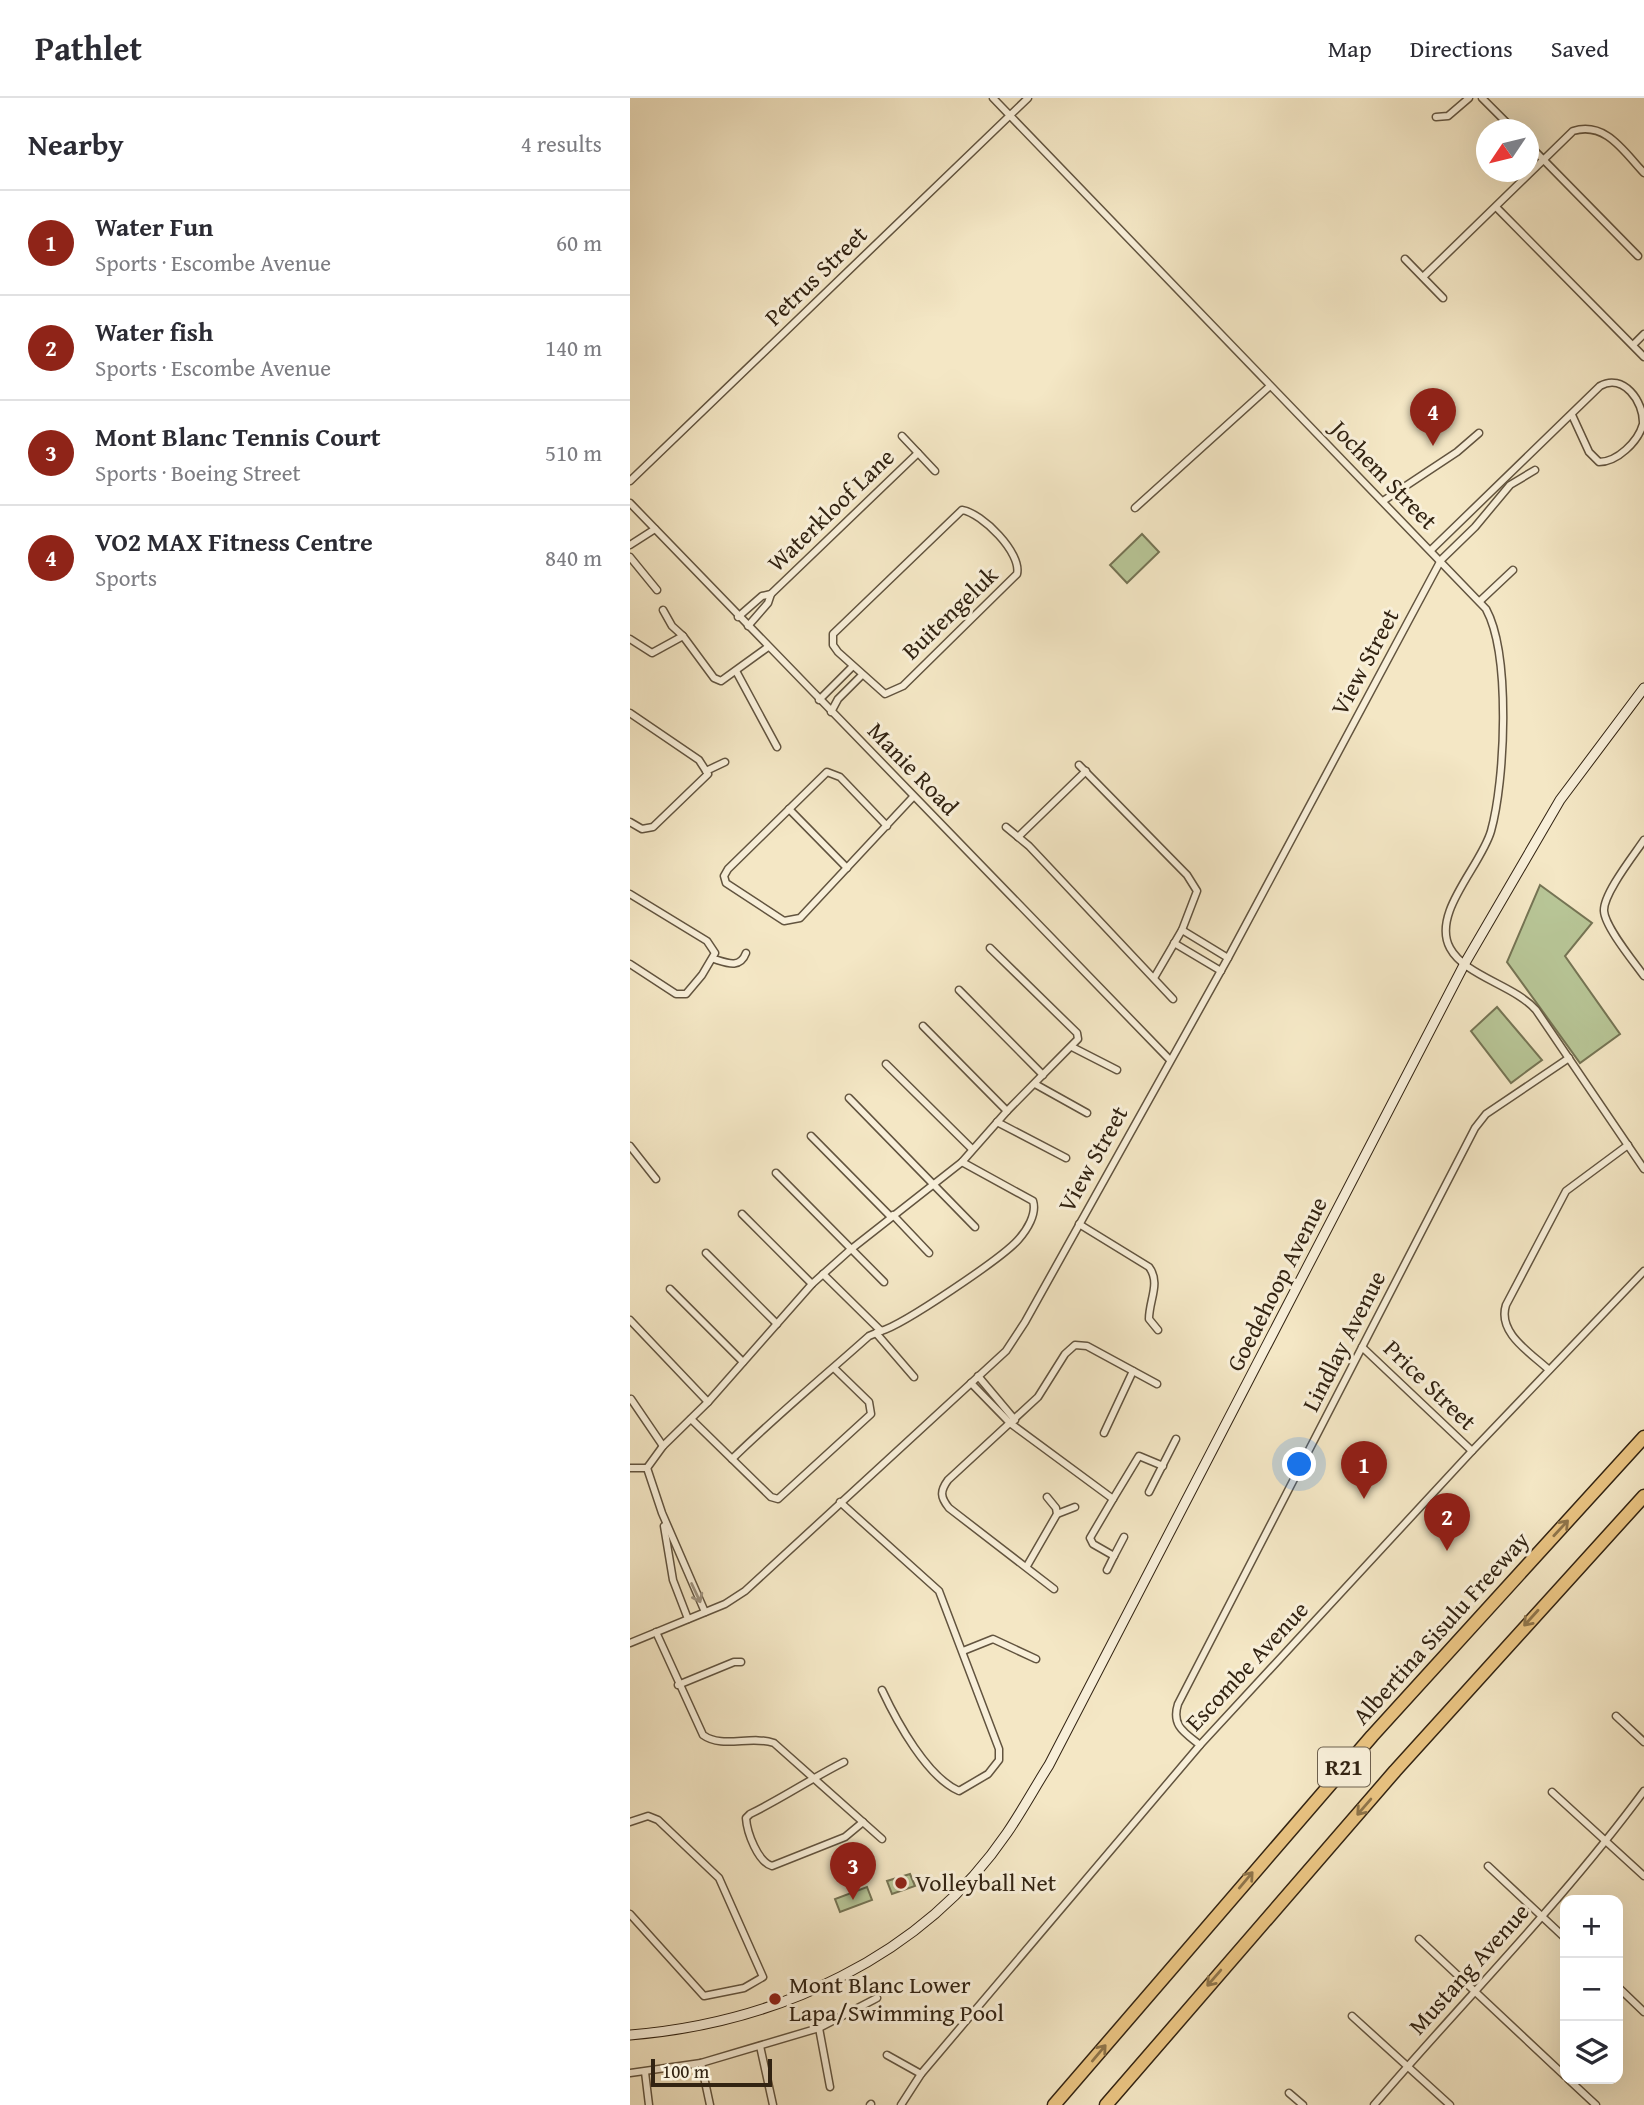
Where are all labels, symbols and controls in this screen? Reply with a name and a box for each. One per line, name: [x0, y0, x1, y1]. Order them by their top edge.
text: Pathlet: [35, 24, 142, 72]
text: Map: [1328, 31, 1372, 66]
text: Directions: [1410, 31, 1513, 66]
text: Saved: [1551, 31, 1609, 66]
north arrow: [1476, 119, 1539, 182]
text: Nearby: [28, 122, 124, 166]
text: 4 results: [521, 127, 602, 160]
text: Water Fun: [95, 207, 213, 246]
street label: Petrus Street: [756, 217, 875, 334]
text: 1: [45, 226, 57, 259]
text: 60 m: [556, 226, 602, 259]
text: Sports · Escombe Avenue: [95, 246, 331, 279]
text: Water fish: [95, 312, 213, 351]
text: 2: [45, 331, 57, 364]
text: 140 m: [545, 331, 602, 364]
text: Sports · Escombe Avenue: [95, 351, 331, 384]
pin: 4: [1410, 388, 1456, 446]
street label: Jochem Street: [1321, 410, 1446, 538]
text: Mont Blanc Tennis Court: [95, 417, 381, 456]
text: 3: [45, 436, 57, 469]
text: 510 m: [545, 436, 602, 469]
street label: Waterkloof Lane: [759, 440, 902, 579]
text: Sports · Boeing Street: [95, 456, 301, 489]
text: VO2 MAX Fitness Centre: [95, 522, 373, 561]
text: 4: [45, 541, 57, 574]
text: 840 m: [545, 541, 602, 574]
street label: Buitengeluk: [894, 557, 1006, 667]
text: Sports: [95, 561, 157, 594]
street label: View Street: [1322, 602, 1408, 722]
street label: Manie Road: [860, 714, 967, 823]
street label: View Street: [1049, 1099, 1136, 1218]
street label: Goedehoop Avenue: [1217, 1190, 1336, 1377]
street label: Lindlay Avenue: [1293, 1264, 1394, 1417]
street label: Price Street: [1376, 1331, 1485, 1438]
pin: 1: [1341, 1441, 1387, 1499]
your location: [1282, 1447, 1316, 1481]
pin: 2: [1424, 1493, 1470, 1551]
one-way arrow: [1553, 1519, 1569, 1537]
street label: Albertina Sisulu Freeway: [1344, 1523, 1537, 1732]
one-way arrow: [690, 1582, 703, 1603]
street label: Escombe Avenue: [1177, 1593, 1316, 1739]
one-way arrow: [1523, 1609, 1539, 1627]
road number: R21: [1318, 1748, 1370, 1786]
one-way arrow: [1356, 1797, 1372, 1815]
pin: 3: [830, 1842, 876, 1900]
place label: Volleyball Net: [915, 1865, 1057, 1900]
one-way arrow: [1238, 1871, 1254, 1889]
marker: Volleyball Net: [893, 1875, 909, 1891]
street label: Mustang Avenue: [1400, 1895, 1537, 2042]
map controls: [1560, 1895, 1623, 2084]
button: +: [1560, 1895, 1623, 1958]
button: −: [1560, 1958, 1623, 2021]
place label: Mont Blanc Lower Lapa/Swimming Pool: [789, 1967, 1004, 2030]
one-way arrow: [1206, 1969, 1222, 1987]
marker: Mont Blanc Lower Lapa/Swimming Pool: [767, 1991, 783, 2007]
button: layers: [1560, 2021, 1623, 2084]
one-way arrow: [1091, 2044, 1107, 2062]
scale bar: [651, 2056, 772, 2088]
text: 100 m: [662, 2057, 709, 2085]

